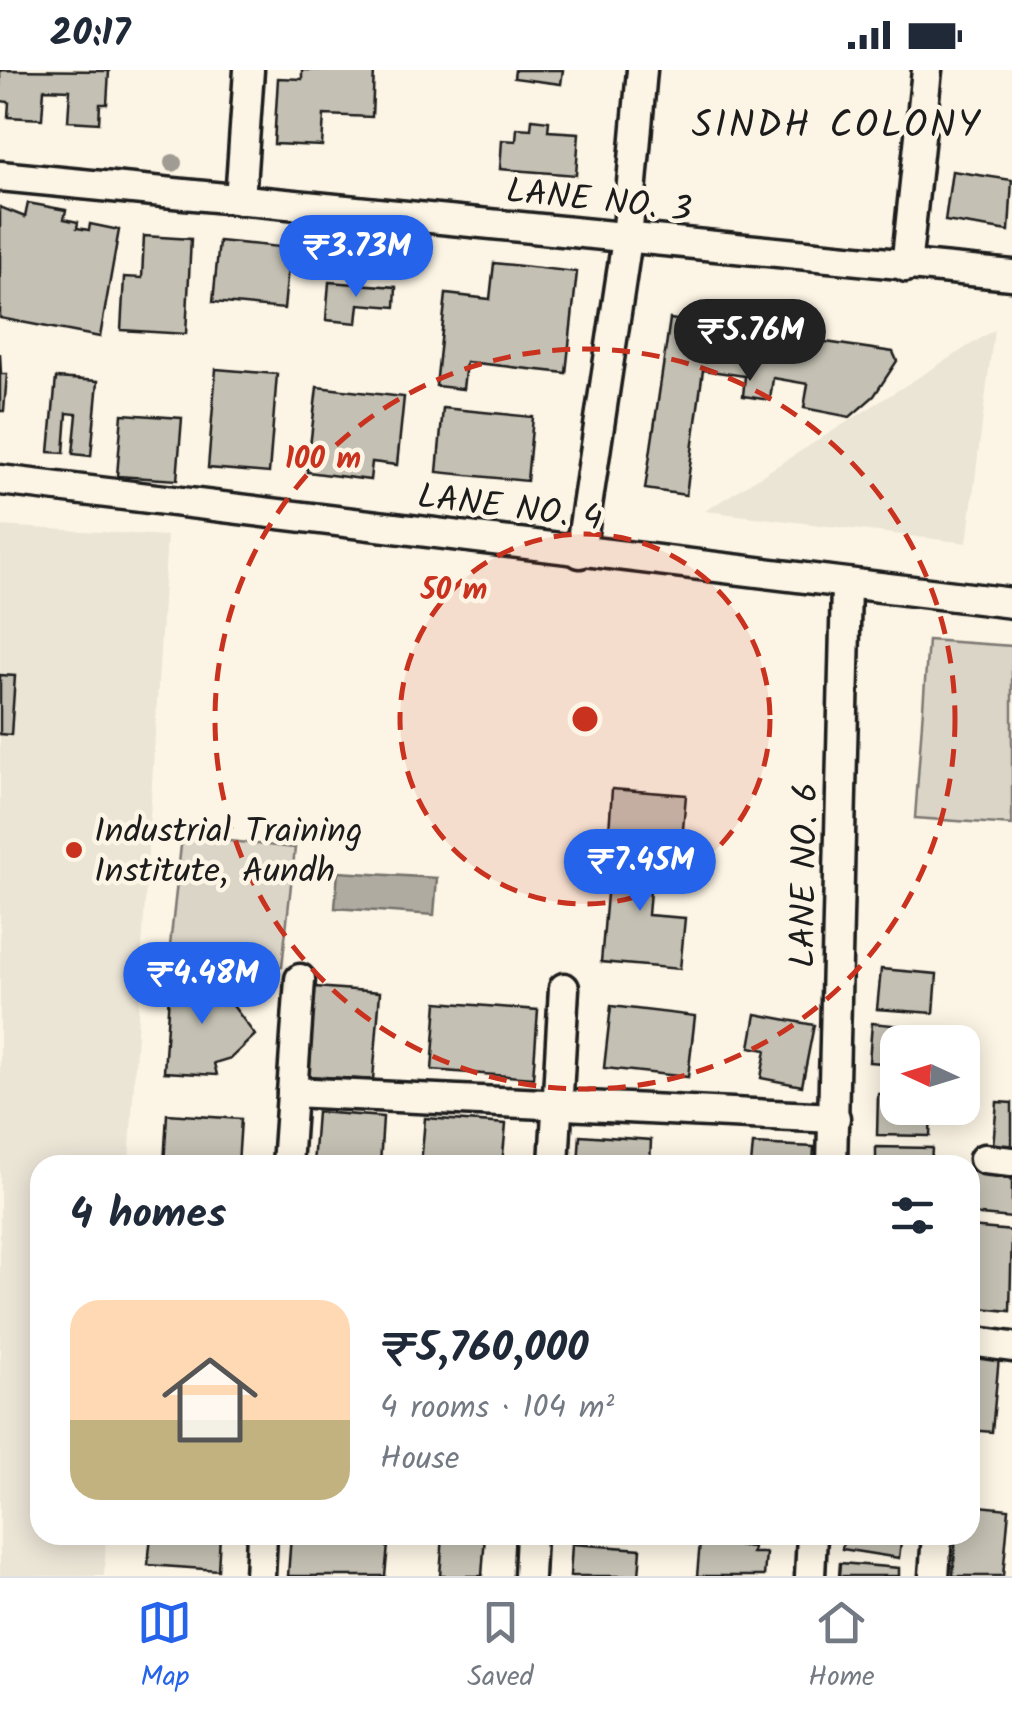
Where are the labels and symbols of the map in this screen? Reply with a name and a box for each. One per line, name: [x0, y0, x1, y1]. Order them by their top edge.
district label: SINDH COLONY: [692, 97, 982, 157]
street label: LANE NO. 3: [503, 164, 694, 240]
pin: ₹3.73M: [275, 215, 437, 300]
pin: ₹5.76M: [669, 299, 831, 384]
text: 100 m: [285, 436, 361, 484]
street label: LANE NO. 4: [414, 470, 605, 548]
text: 50 m: [420, 567, 487, 615]
centre of rings: [567, 701, 603, 737]
street label: LANE NO. 6: [776, 782, 836, 968]
place label: Industrial Training Institute, Aundh: [94, 805, 363, 901]
pin: ₹7.45M: [559, 829, 721, 914]
marker: Industrial Training Institute, Aundh: [63, 839, 85, 861]
pin: ₹4.48M: [121, 942, 283, 1027]
north arrow: [880, 1025, 980, 1125]

